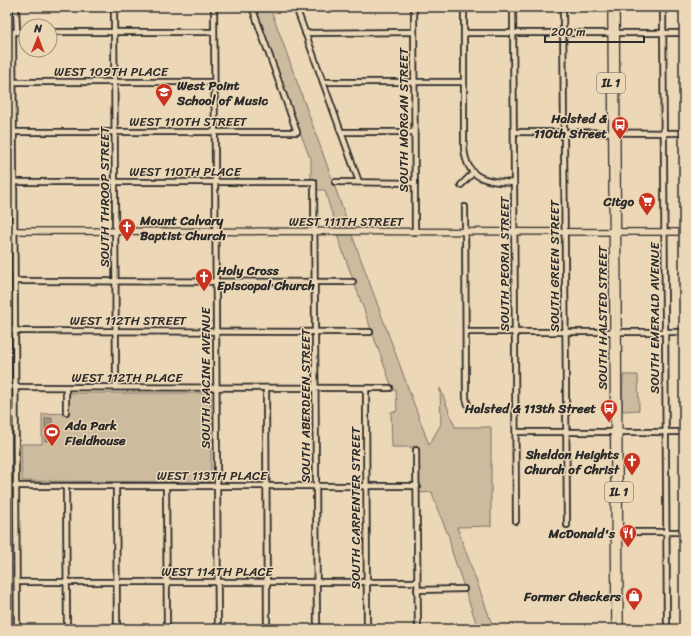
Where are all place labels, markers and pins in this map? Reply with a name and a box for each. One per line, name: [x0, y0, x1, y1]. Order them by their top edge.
place label: West Point School of Music: [176, 74, 268, 112]
school or university icon: West Point School of Music: [154, 82, 174, 107]
place label: Halsted & 110th Street: [534, 107, 608, 145]
bus stop icon: Halsted & 110th Street: [610, 115, 630, 140]
place label: Citgo: [602, 190, 634, 213]
supermarket icon: Citgo: [637, 191, 657, 216]
place label: Mount Calvary Baptist Church: [139, 209, 226, 247]
church icon: Mount Calvary Baptist Church: [117, 217, 137, 242]
place label: Holy Cross Episcopal Church: [216, 259, 315, 297]
church icon: Holy Cross Episcopal Church: [194, 267, 214, 292]
place label: Halsted & 113th Street: [464, 397, 596, 420]
bus stop icon: Halsted & 113th Street: [599, 398, 619, 423]
place label: Ada Park Fieldhouse: [64, 414, 126, 452]
sports icon: Ada Park Fieldhouse: [42, 422, 62, 447]
place label: Sheldon Heights Church of Christ: [523, 443, 620, 481]
church icon: Sheldon Heights Church of Christ: [622, 451, 642, 476]
place label: McDonald's: [548, 522, 616, 545]
restaurant icon: McDonald's: [618, 523, 638, 548]
place label: Former Checkers: [523, 585, 622, 608]
shop icon: Former Checkers: [624, 586, 644, 611]

